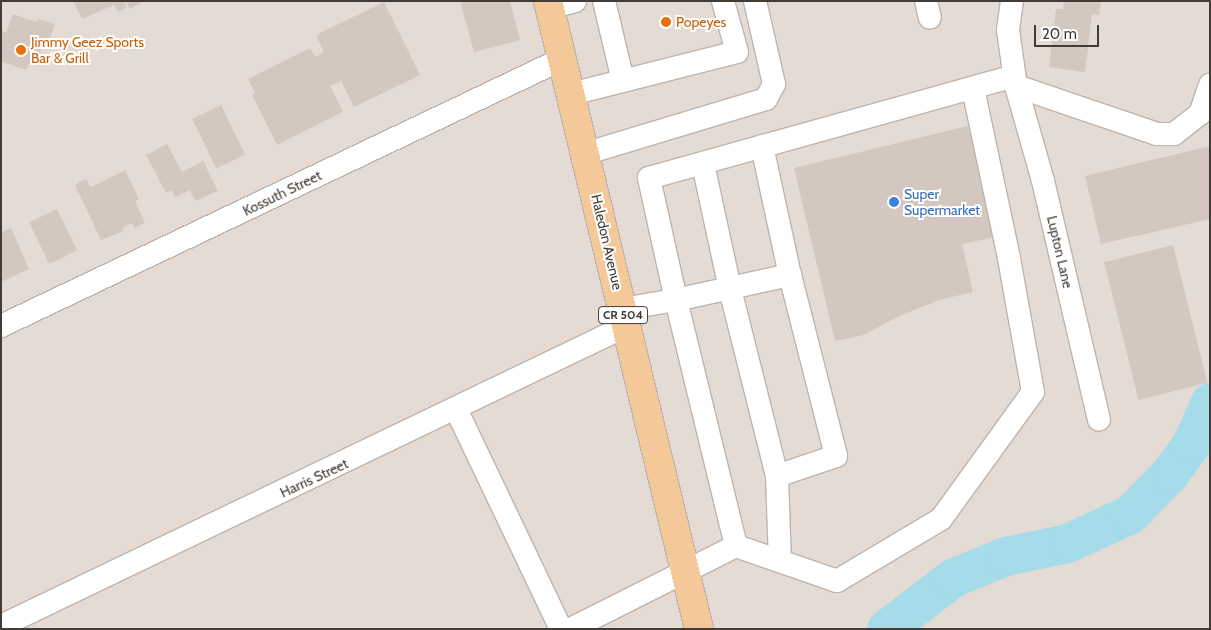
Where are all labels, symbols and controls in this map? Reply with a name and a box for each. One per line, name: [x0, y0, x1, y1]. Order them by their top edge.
place label: Popeyes: [676, 14, 726, 30]
scale bar: [1036, 15, 1101, 47]
marker: Popeyes: [660, 16, 672, 28]
text: 20 m: [1042, 25, 1077, 43]
place label: Jimmy Geez Sports Bar & Grill: [31, 34, 144, 66]
marker: Jimmy Geez Sports Bar & Grill: [15, 44, 27, 56]
street label: Kossuth Street: [240, 167, 324, 219]
place label: Super Supermarket: [904, 186, 980, 218]
street label: Haledon Avenue: [588, 193, 626, 291]
marker: Super Supermarket: [888, 196, 900, 208]
street label: Lupton Lane: [1043, 214, 1077, 290]
road number: CR 504: [598, 306, 648, 324]
street label: Harris Street: [277, 455, 351, 501]

